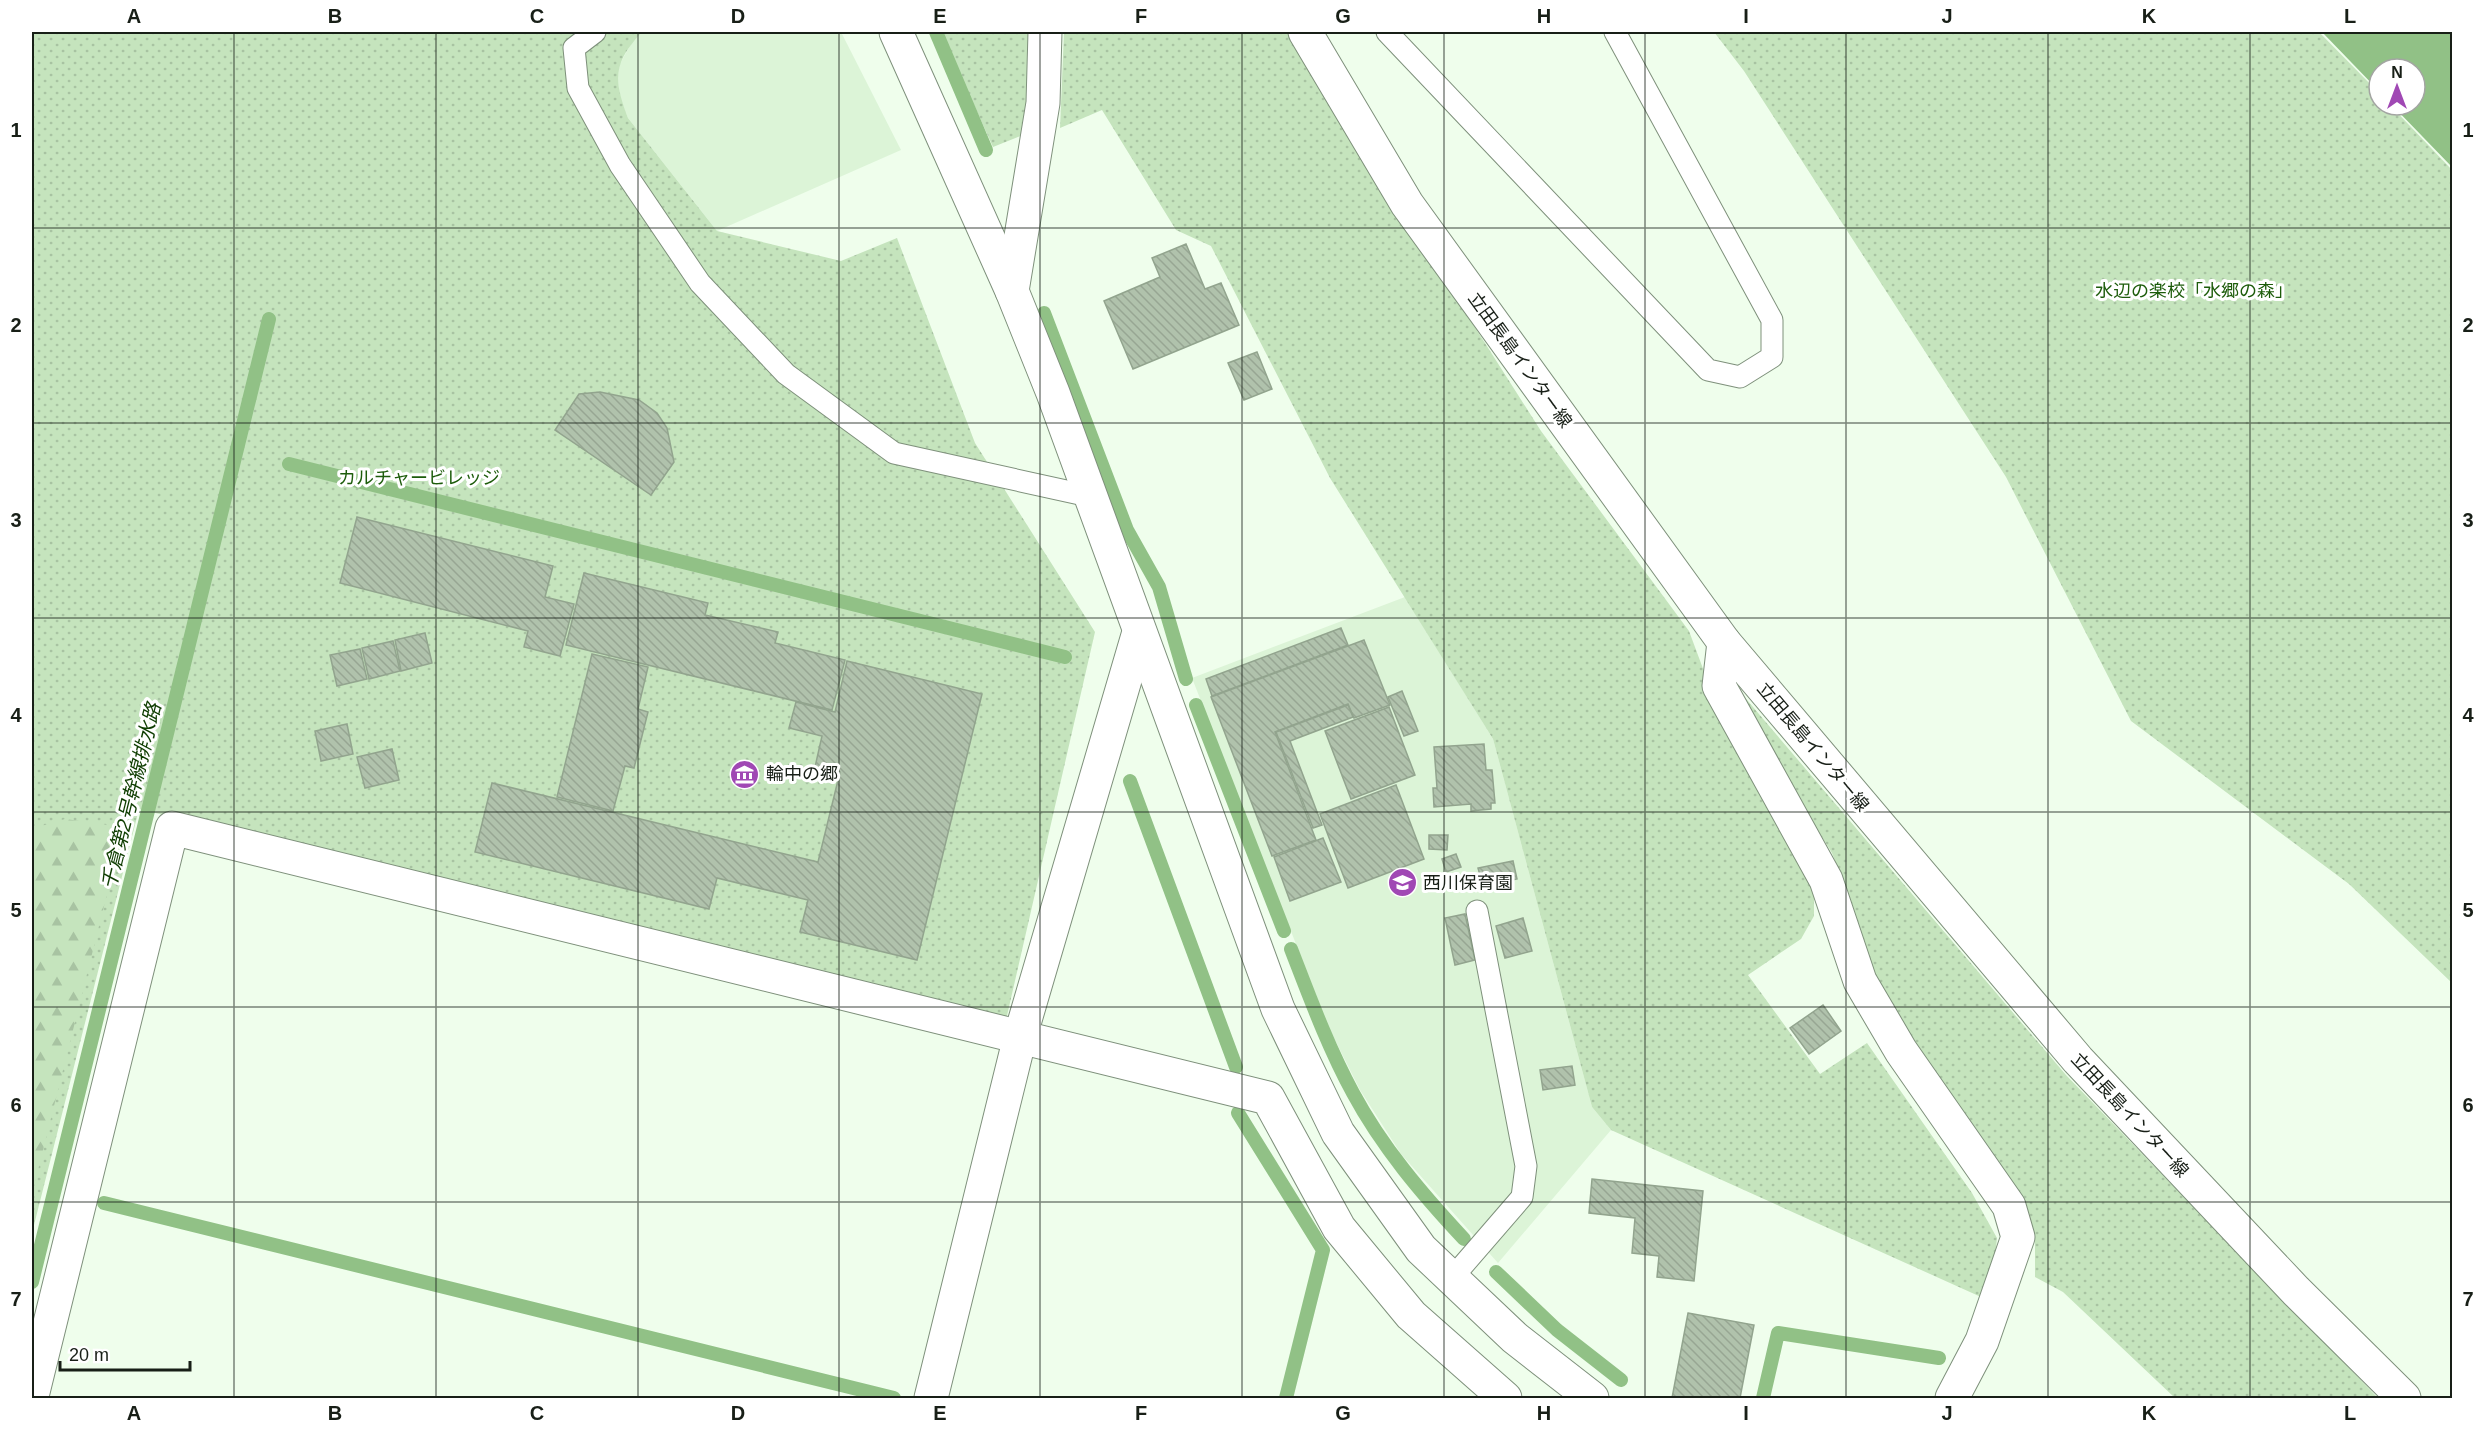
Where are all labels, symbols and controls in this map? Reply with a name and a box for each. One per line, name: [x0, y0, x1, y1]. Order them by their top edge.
text: A: [127, 5, 141, 27]
text: B: [328, 5, 342, 27]
text: C: [530, 5, 544, 27]
text: D: [731, 5, 745, 27]
text: E: [933, 5, 947, 27]
text: F: [1135, 5, 1147, 27]
text: G: [1335, 5, 1351, 27]
text: H: [1537, 5, 1551, 27]
text: I: [1743, 5, 1749, 27]
text: J: [1941, 5, 1953, 27]
text: K: [2142, 5, 2157, 27]
text: L: [2344, 5, 2356, 27]
north arrow: [2367, 57, 2427, 117]
text: N: [2391, 64, 2403, 81]
text: 1: [10, 119, 22, 141]
text: 1: [2462, 119, 2474, 141]
park label: 水辺の楽校「水郷の森」: [2095, 281, 2293, 301]
street label: 立田長島インター線: [1464, 289, 1576, 431]
text: 2: [10, 314, 22, 336]
text: 2: [2462, 314, 2474, 336]
park label: カルチャービレッジ: [338, 468, 500, 488]
text: 3: [10, 509, 22, 531]
text: 3: [2462, 509, 2474, 531]
street label: 立田長島インター線: [1753, 679, 1873, 815]
water label: 千倉第2号幹線排水路: [97, 699, 165, 891]
text: 4: [10, 704, 22, 726]
text: 4: [2462, 704, 2474, 726]
museum icon: 輪中の郷: [729, 758, 761, 790]
place label: 輪中の郷: [766, 764, 838, 784]
school or university icon: 西川保育園: [1386, 867, 1418, 899]
place label: 西川保育園: [1423, 873, 1513, 893]
text: 5: [10, 899, 22, 921]
text: 5: [2462, 899, 2474, 921]
street label: 立田長島インター線: [2067, 1049, 2193, 1181]
text: 6: [10, 1094, 22, 1116]
text: 6: [2462, 1094, 2474, 1116]
text: 7: [10, 1288, 22, 1310]
text: 7: [2462, 1288, 2474, 1310]
scale bar: [60, 1334, 190, 1372]
text: 20 m: [69, 1345, 109, 1365]
text: A: [127, 1402, 141, 1424]
text: B: [328, 1402, 342, 1424]
text: C: [530, 1402, 544, 1424]
text: D: [731, 1402, 745, 1424]
text: E: [933, 1402, 947, 1424]
text: F: [1135, 1402, 1147, 1424]
text: G: [1335, 1402, 1351, 1424]
text: H: [1537, 1402, 1551, 1424]
text: I: [1743, 1402, 1749, 1424]
text: J: [1941, 1402, 1953, 1424]
text: K: [2142, 1402, 2157, 1424]
text: L: [2344, 1402, 2356, 1424]

